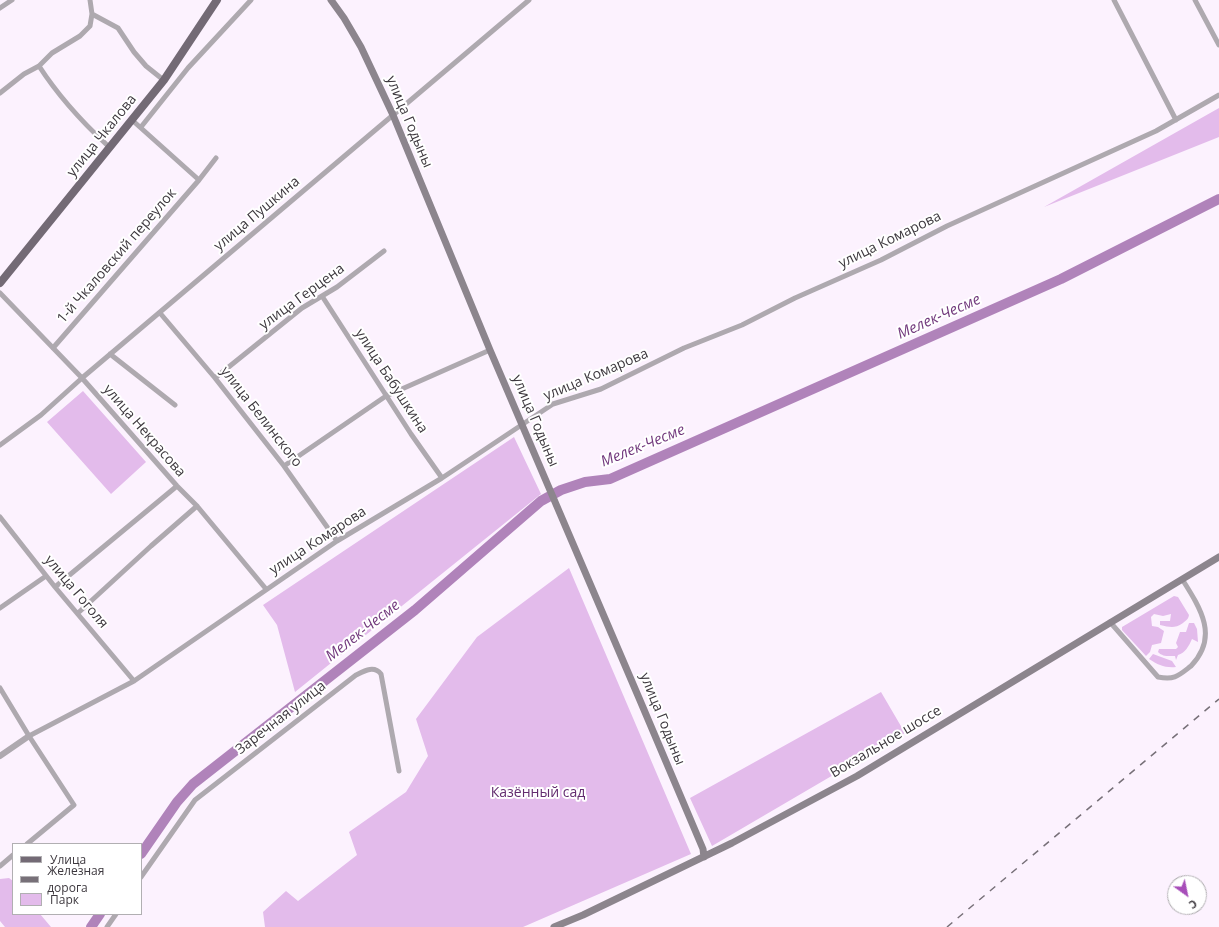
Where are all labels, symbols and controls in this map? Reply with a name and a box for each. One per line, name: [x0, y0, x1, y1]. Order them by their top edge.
street label: улица Годыны: [382, 74, 436, 170]
street label: улица Чкалова: [64, 91, 140, 181]
street label: улица Пушкина: [211, 173, 303, 255]
street label: 1-й Чкаловский переулок: [54, 185, 180, 327]
street label: улица Комарова: [836, 208, 944, 272]
street label: улица Герцена: [256, 260, 348, 334]
water label: Мелек-Чесме: [895, 291, 983, 343]
street label: улица Бабушкина: [351, 326, 431, 436]
street label: улица Комарова: [541, 345, 651, 405]
street label: улица Белинского: [216, 363, 306, 471]
street label: улица Годыны: [508, 373, 562, 469]
street label: улица Некрасова: [99, 381, 189, 481]
water label: Мелек-Чесме: [598, 421, 688, 471]
street label: улица Комарова: [266, 503, 370, 579]
street label: улица Гоголя: [41, 552, 111, 632]
water label: Мелек-Чесме: [322, 596, 404, 666]
street label: улица Годыны: [636, 670, 688, 768]
street label: Заречная улица: [233, 678, 329, 758]
street label: Вокзальное шоссе: [827, 702, 945, 782]
park label: Казённый сад: [491, 785, 585, 801]
legend: [12, 843, 142, 915]
text: Улица: [50, 851, 86, 868]
text: Железная дорога: [47, 862, 104, 896]
north arrow: [1167, 875, 1207, 915]
text: Парк: [50, 891, 79, 908]
text: С: [1186, 896, 1200, 913]

